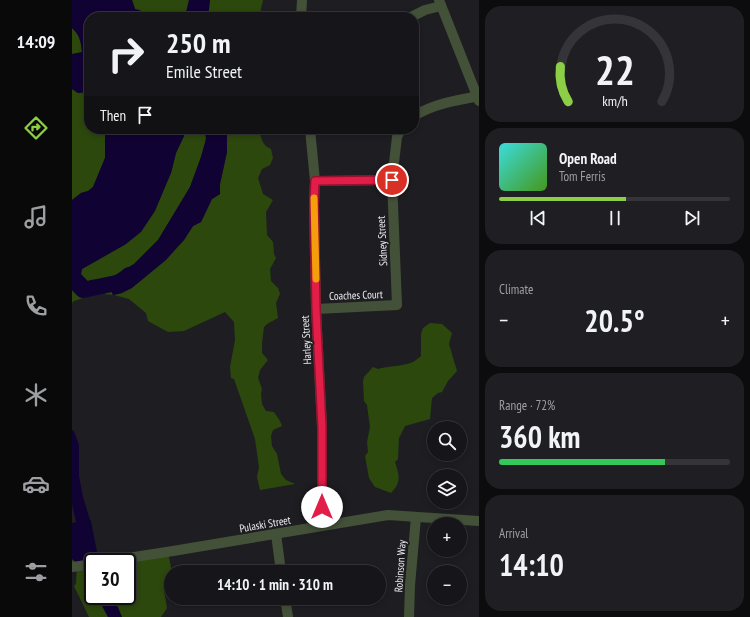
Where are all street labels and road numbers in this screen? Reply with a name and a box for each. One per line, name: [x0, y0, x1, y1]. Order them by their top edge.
street label: Sidney Street: [374, 216, 390, 266]
street label: Coaches Court: [329, 287, 383, 303]
street label: Harley Street: [298, 315, 314, 365]
street label: Pulaski Street: [238, 513, 292, 535]
street label: Robinson Way: [391, 538, 409, 593]

